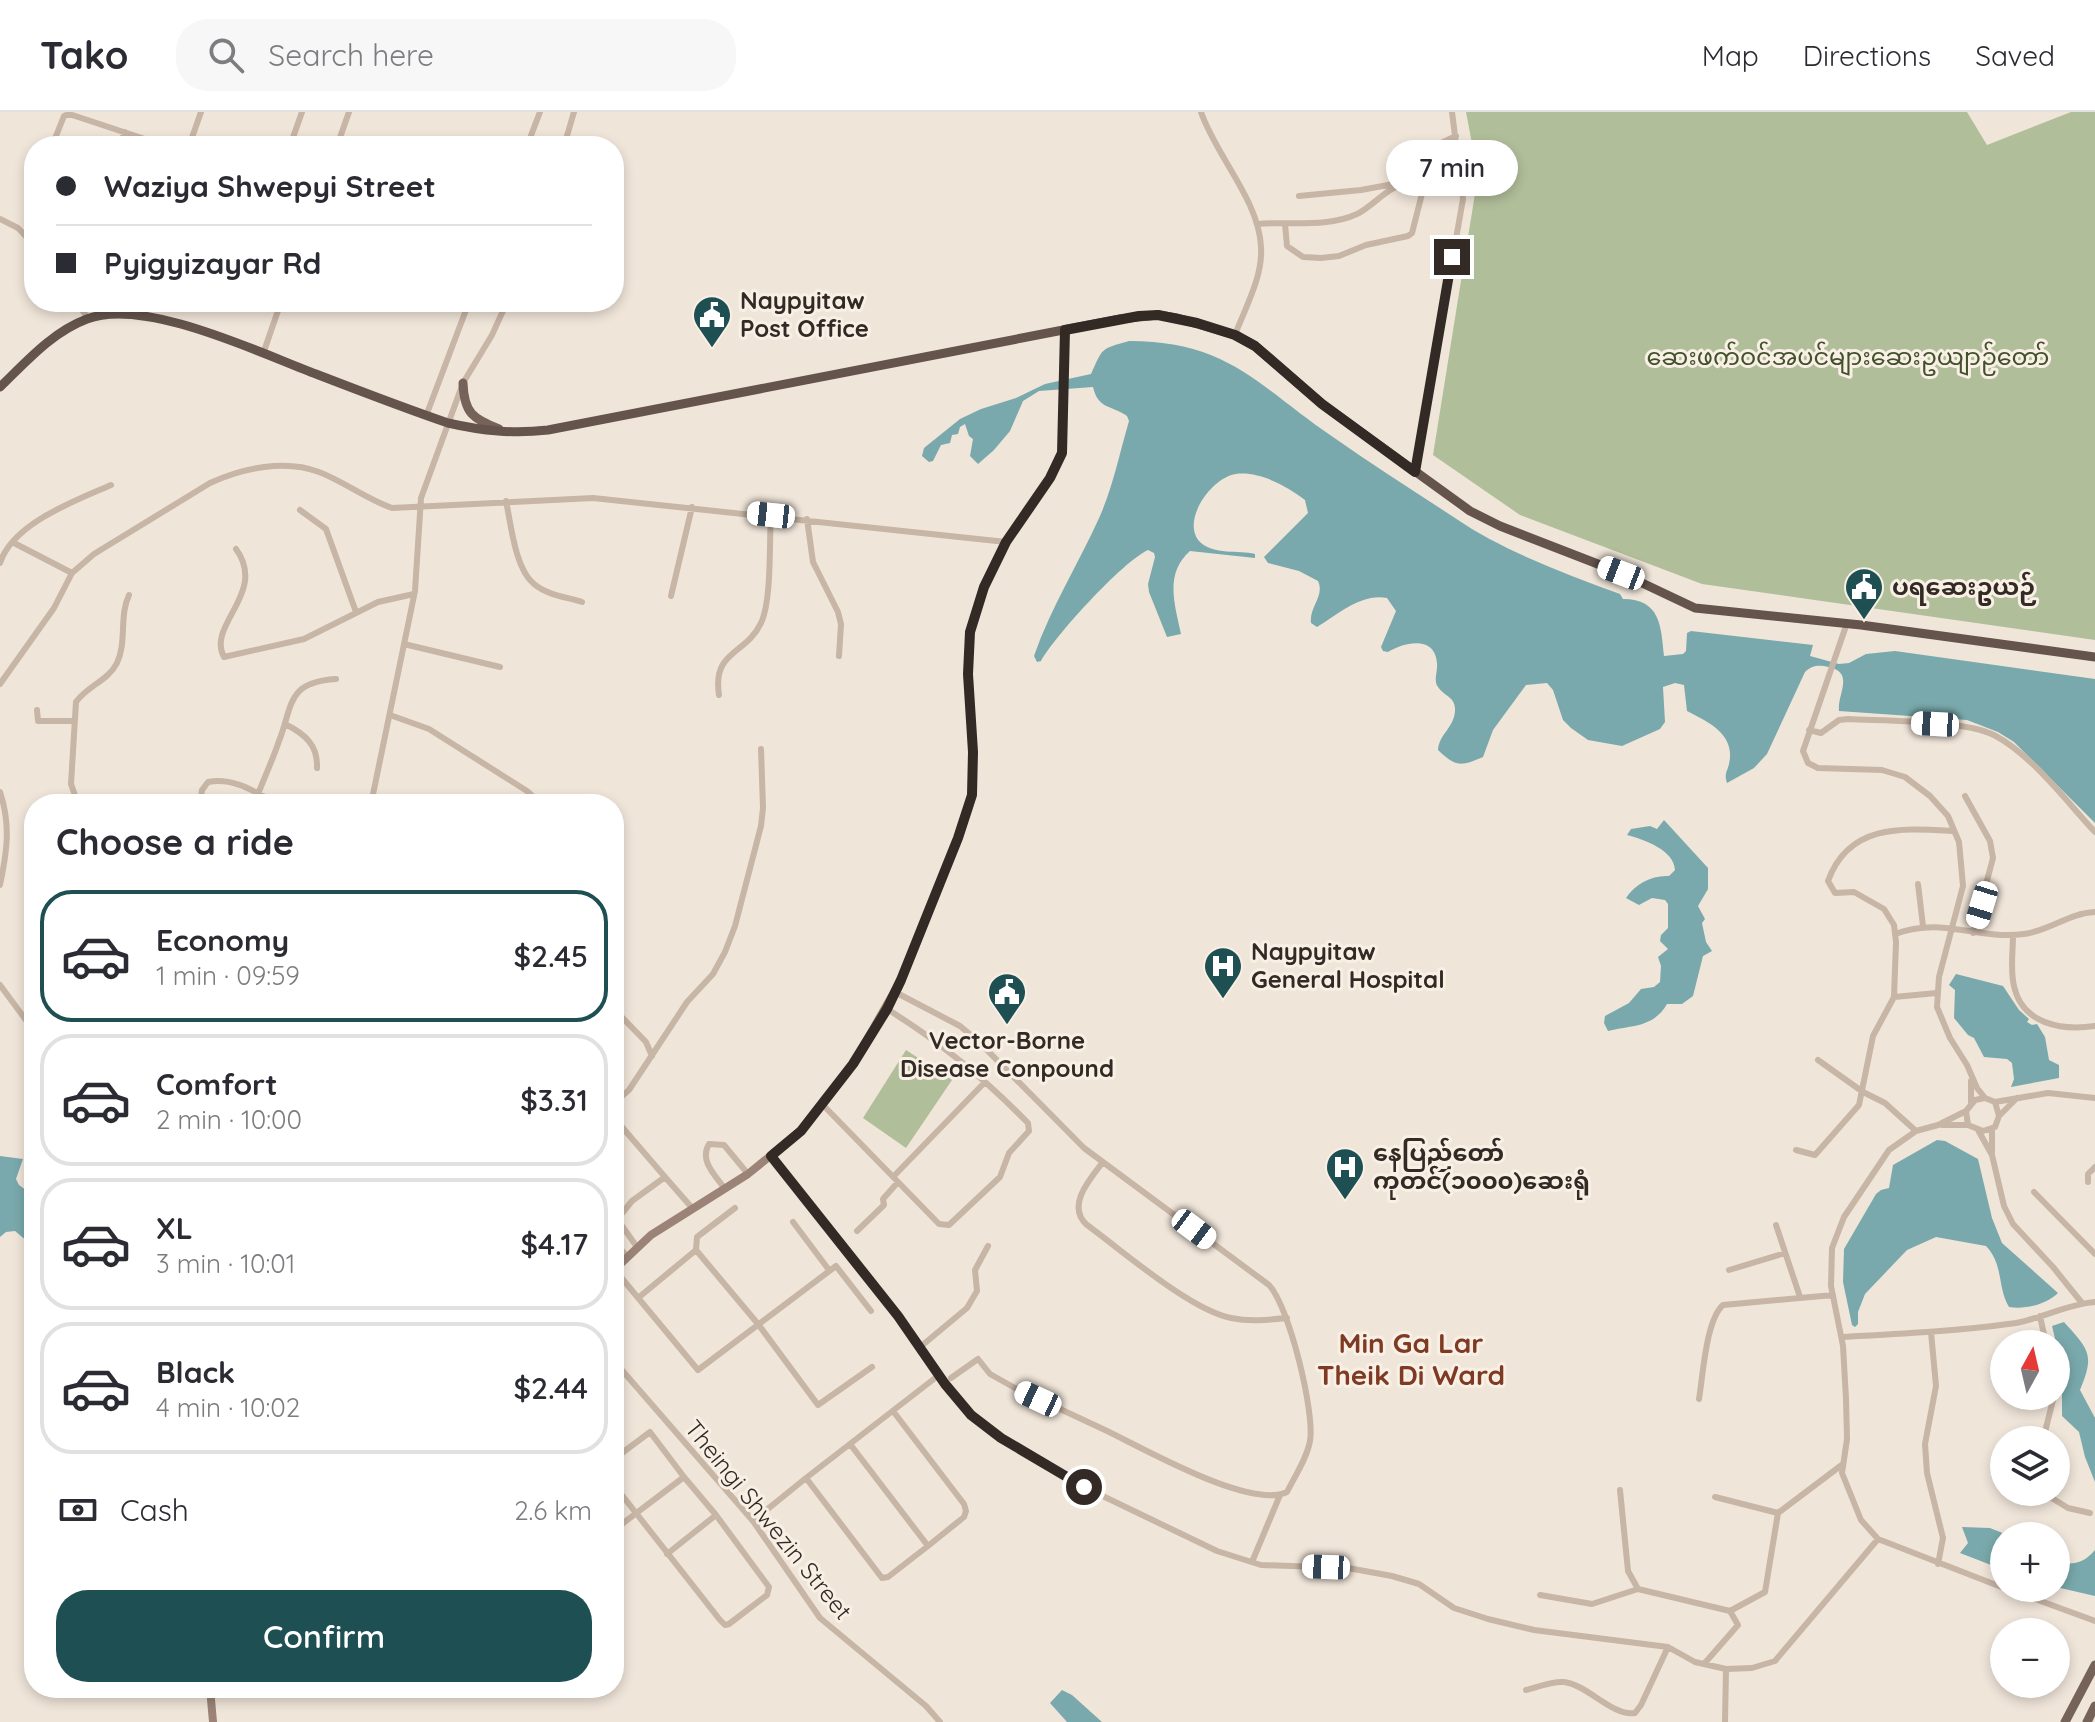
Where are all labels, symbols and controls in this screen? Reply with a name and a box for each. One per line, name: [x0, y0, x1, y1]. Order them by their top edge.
search box: [176, 19, 736, 91]
text: Tako: [40, 31, 128, 79]
icon: search: [204, 33, 248, 77]
text: Search here: [268, 36, 434, 74]
text: Map: [1702, 38, 1759, 73]
text: Directions: [1803, 38, 1931, 73]
text: Saved: [1975, 38, 2055, 73]
callout: 7 min: [1386, 141, 1518, 197]
text: 7 min: [1419, 151, 1485, 184]
text: Waziya Shwepyi Street: [104, 167, 436, 205]
route end: [1434, 239, 1470, 275]
text: Pyigyizayar Rd: [104, 244, 321, 282]
place label: Naypyitaw Post Office: [740, 285, 869, 343]
public building icon: Naypyitaw Post Office: [691, 294, 733, 349]
park label: ဆေးဖက်ဝင်အပင်များဆေးဥယျာဉ်တော်: [1647, 341, 2049, 376]
car: [746, 501, 796, 529]
car: [1594, 553, 1648, 593]
public building icon: ပရဆေးဥယဉ်: [1843, 566, 1885, 621]
place label: ပရဆေးဥယဉ်: [1892, 571, 2037, 606]
car: [1910, 711, 1960, 737]
text: Choose a ride: [56, 819, 294, 864]
car: [1964, 879, 2000, 931]
icon: car: [60, 920, 132, 992]
text: Economy: [156, 921, 289, 959]
place label: Naypyitaw General Hospital: [1251, 936, 1445, 994]
text: $2.45: [514, 937, 588, 975]
hospital icon: Naypyitaw General Hospital: [1202, 945, 1244, 1000]
text: 1 min · 09:59: [156, 959, 300, 992]
public building icon: Vector-Borne Disease Conpound: [986, 971, 1028, 1026]
place label: Vector-Borne Disease Conpound: [900, 1025, 1114, 1083]
icon: car: [60, 1064, 132, 1136]
text: Comfort: [156, 1065, 277, 1103]
text: $3.31: [520, 1081, 588, 1119]
text: 2 min · 10:00: [156, 1103, 302, 1136]
place label: နေပြည်တော် ကုတင်(၁၀၀၀)ဆေးရုံ: [1373, 1137, 1590, 1200]
hospital icon: နေပြည်တော် ကုတင်(၁၀၀၀)ဆေးရုံ: [1324, 1146, 1366, 1201]
car: [1168, 1205, 1220, 1253]
icon: car: [60, 1208, 132, 1280]
text: XL: [156, 1209, 193, 1247]
text: $4.17: [520, 1225, 588, 1263]
text: 3 min · 10:01: [156, 1247, 295, 1280]
district label: Min Ga Lar Theik Di Ward: [1317, 1325, 1505, 1392]
north arrow: [1990, 1330, 2070, 1410]
map controls: [1990, 1330, 2070, 1698]
icon: car: [60, 1352, 132, 1424]
text: Black: [156, 1353, 235, 1391]
text: $2.44: [514, 1369, 588, 1407]
car: [1011, 1378, 1065, 1420]
text: 4 min · 10:02: [156, 1391, 300, 1424]
street label: Theingi Shwezin Street: [679, 1413, 859, 1625]
button: layers: [1990, 1426, 2070, 1506]
route start: [1066, 1469, 1102, 1505]
icon: cash: [56, 1488, 100, 1532]
text: Cash: [120, 1491, 189, 1529]
text: 2.6 km: [514, 1494, 592, 1527]
button: +: [1990, 1522, 2070, 1602]
car: [1302, 1554, 1350, 1580]
button: Confirm: [56, 1590, 592, 1682]
button: −: [1990, 1618, 2070, 1698]

